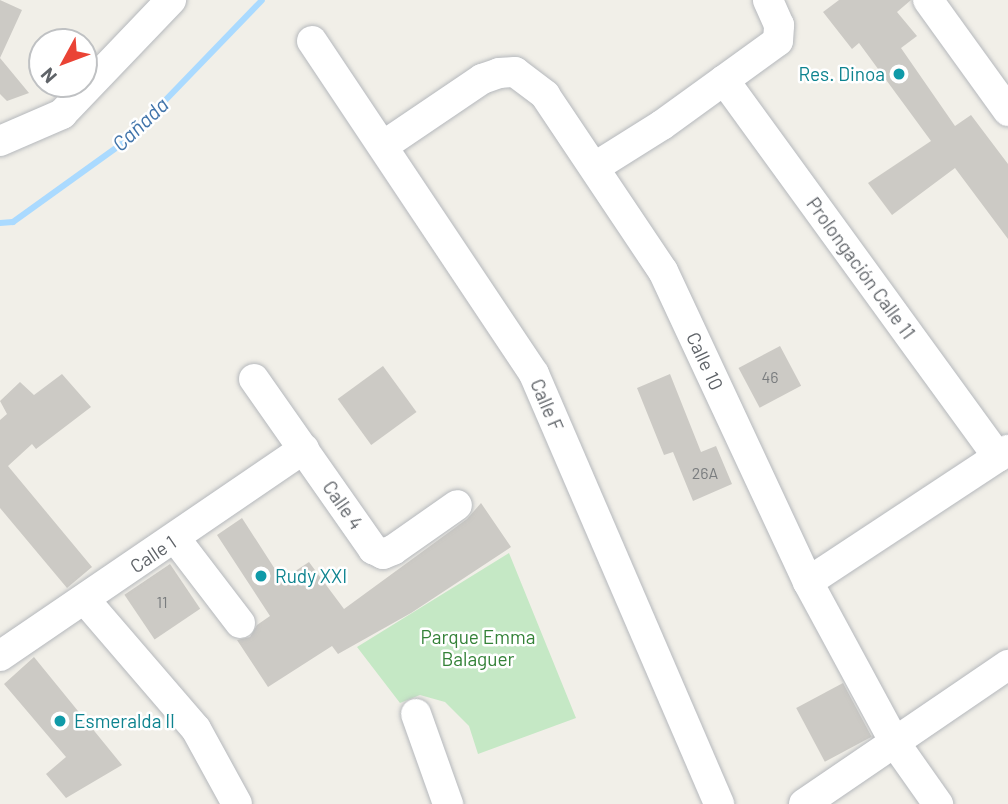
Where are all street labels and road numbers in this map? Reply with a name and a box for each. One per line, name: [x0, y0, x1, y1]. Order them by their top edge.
street label: Prolongación Calle 11: [802, 193, 920, 343]
street label: Calle 10: [682, 328, 728, 394]
street label: Calle F: [526, 375, 568, 435]
street label: Calle 4: [318, 476, 368, 534]
street label: Calle 1: [126, 530, 180, 578]

